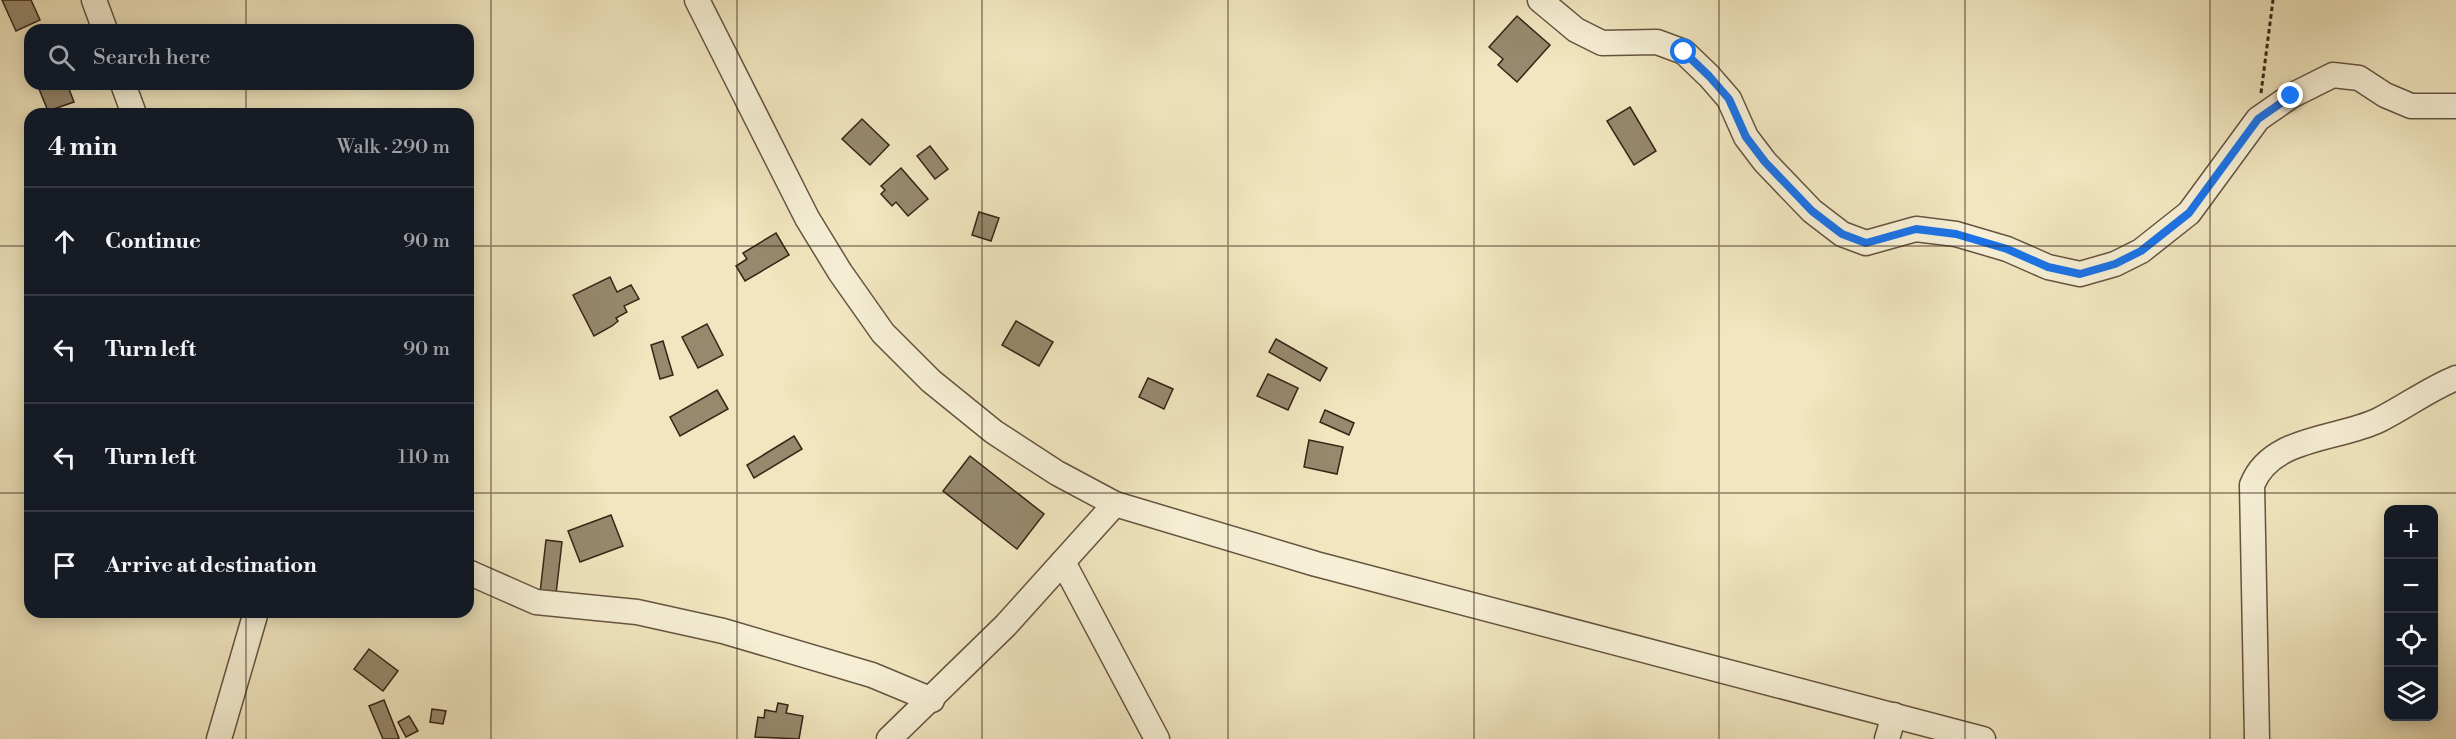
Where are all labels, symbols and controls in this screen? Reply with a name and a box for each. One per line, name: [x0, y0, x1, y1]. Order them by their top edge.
search box: [24, 24, 474, 90]
route start: [1670, 38, 1696, 64]
icon: search: [45, 41, 78, 74]
text: Search here: [93, 44, 210, 71]
route end: [2277, 82, 2303, 108]
text: 4 min: [48, 131, 118, 163]
text: Walk · 290 m: [337, 135, 450, 160]
icon: ahead: [48, 225, 81, 258]
text: Continue: [105, 228, 201, 255]
text: 90 m: [403, 229, 450, 254]
icon: left: [48, 333, 81, 366]
text: Turn left: [105, 336, 196, 363]
text: 90 m: [403, 337, 450, 362]
icon: left: [48, 441, 81, 474]
text: Turn left: [105, 444, 196, 471]
text: 110 m: [398, 445, 450, 470]
map controls: [2384, 505, 2438, 721]
button: +: [2384, 505, 2438, 559]
icon: arrive: [48, 549, 81, 582]
text: Arrive at destination: [105, 552, 317, 579]
button: −: [2384, 559, 2438, 613]
button: locate: [2384, 613, 2438, 667]
button: layers: [2384, 667, 2438, 721]

